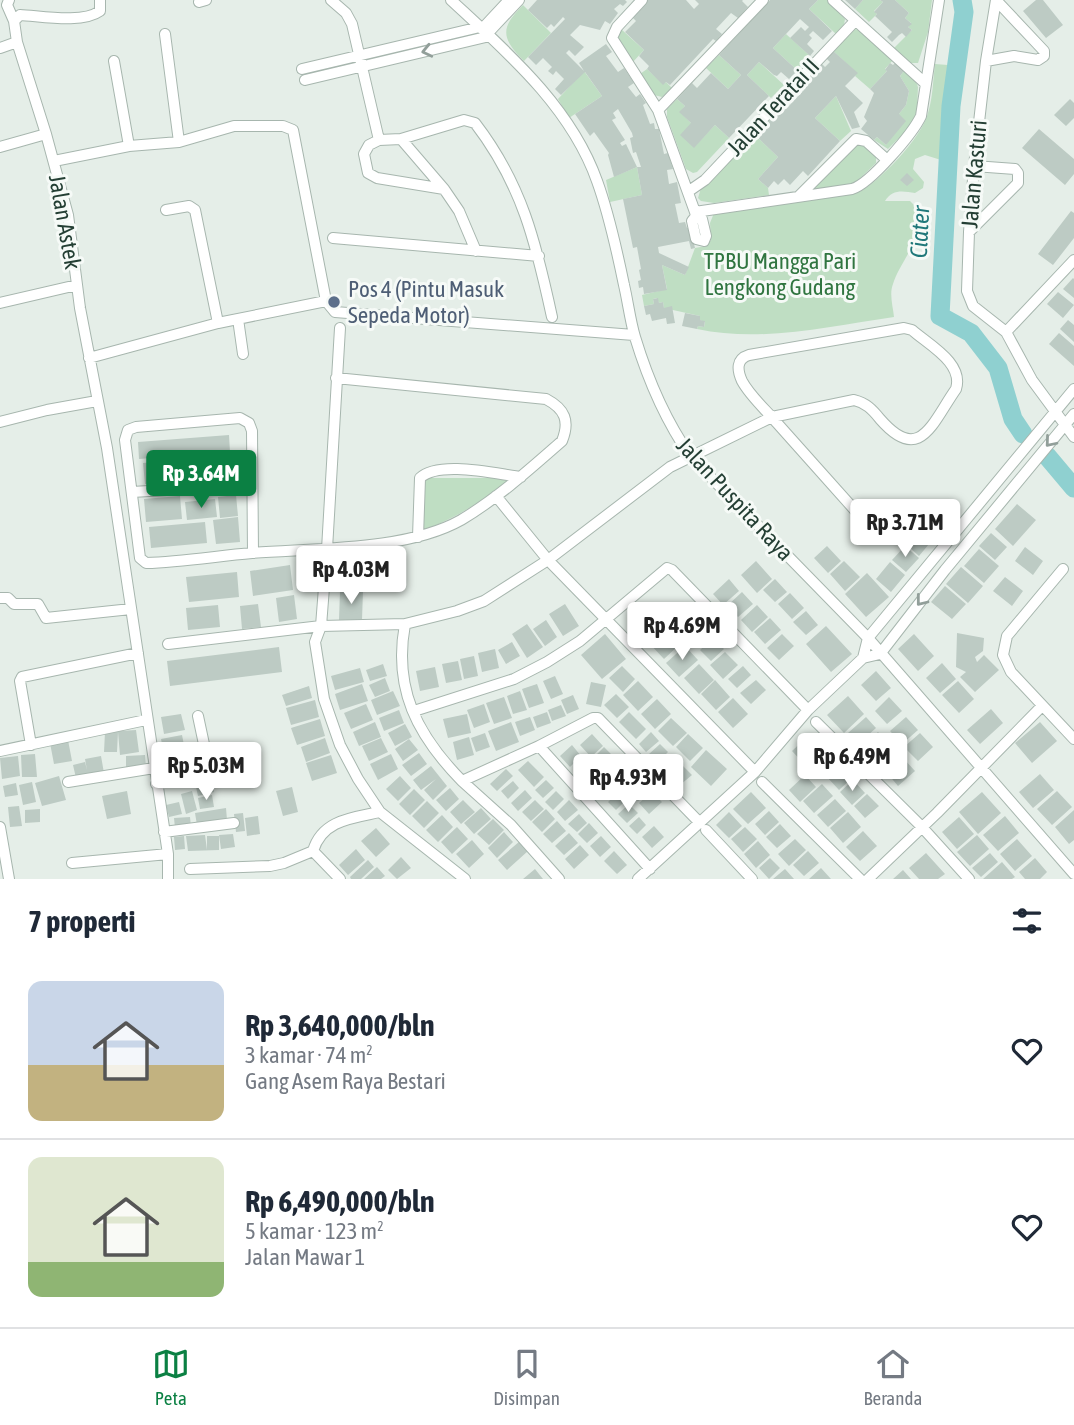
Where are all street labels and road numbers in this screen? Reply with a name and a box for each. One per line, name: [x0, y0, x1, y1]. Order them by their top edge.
street label: Jalan Teratai II: [722, 53, 824, 161]
street label: Jalan Kasturi: [956, 119, 992, 229]
street label: Jalan Astek: [44, 173, 86, 271]
street label: Jalan Puspita Raya: [671, 432, 799, 566]

